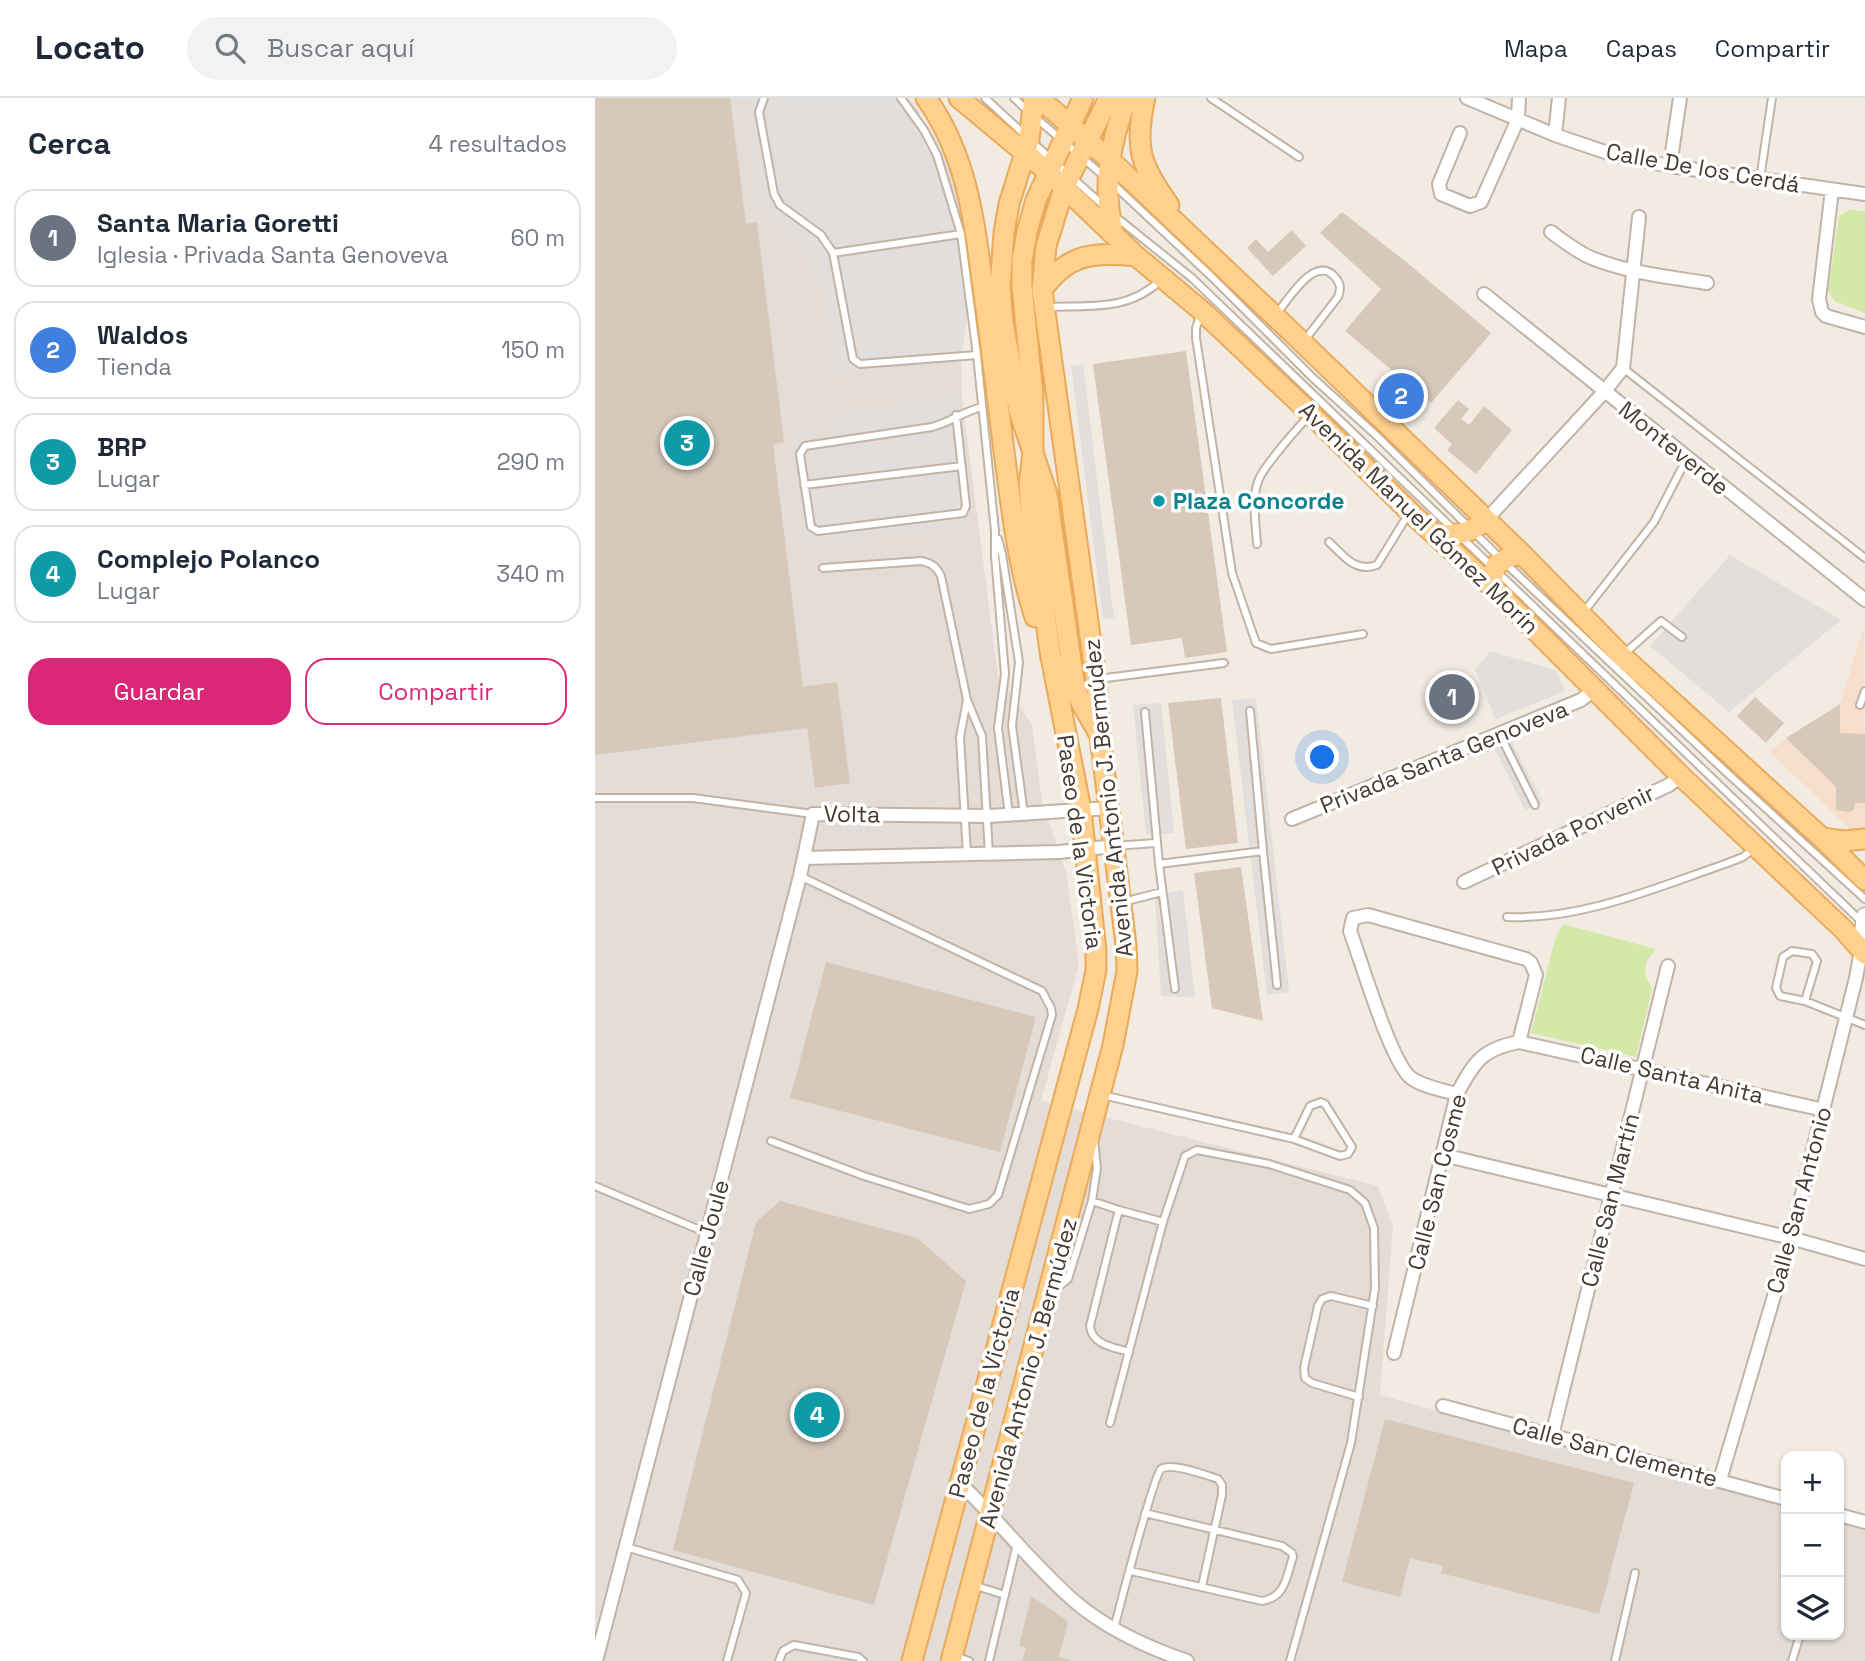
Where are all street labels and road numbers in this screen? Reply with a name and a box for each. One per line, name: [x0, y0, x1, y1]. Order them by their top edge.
street label: Calle De los Cerdá: [1604, 136, 1802, 200]
street label: Monteverde: [1613, 394, 1735, 502]
street label: Avenida Manuel Gómez Morín: [1293, 395, 1545, 641]
street label: Avenida Antonio J. Bermúdez: [1076, 637, 1140, 959]
street label: Privada Santa Genoveva: [1316, 694, 1572, 820]
street label: Paseo de la Victoria: [1050, 733, 1110, 951]
street label: Privada Porvenir: [1487, 778, 1659, 882]
street label: Volta: [823, 799, 881, 829]
street label: Calle Santa Anita: [1577, 1039, 1767, 1111]
street label: Calle San Cosme: [1401, 1091, 1473, 1273]
street label: Calle San Antonio: [1760, 1103, 1838, 1297]
street label: Calle San Martín: [1574, 1110, 1646, 1290]
street label: Calle Joule: [676, 1176, 736, 1300]
street label: Avenida Antonio J. Bermúdez: [972, 1215, 1084, 1531]
street label: Paseo de la Victoria: [942, 1285, 1026, 1501]
street label: Calle San Clemente: [1509, 1410, 1721, 1494]

